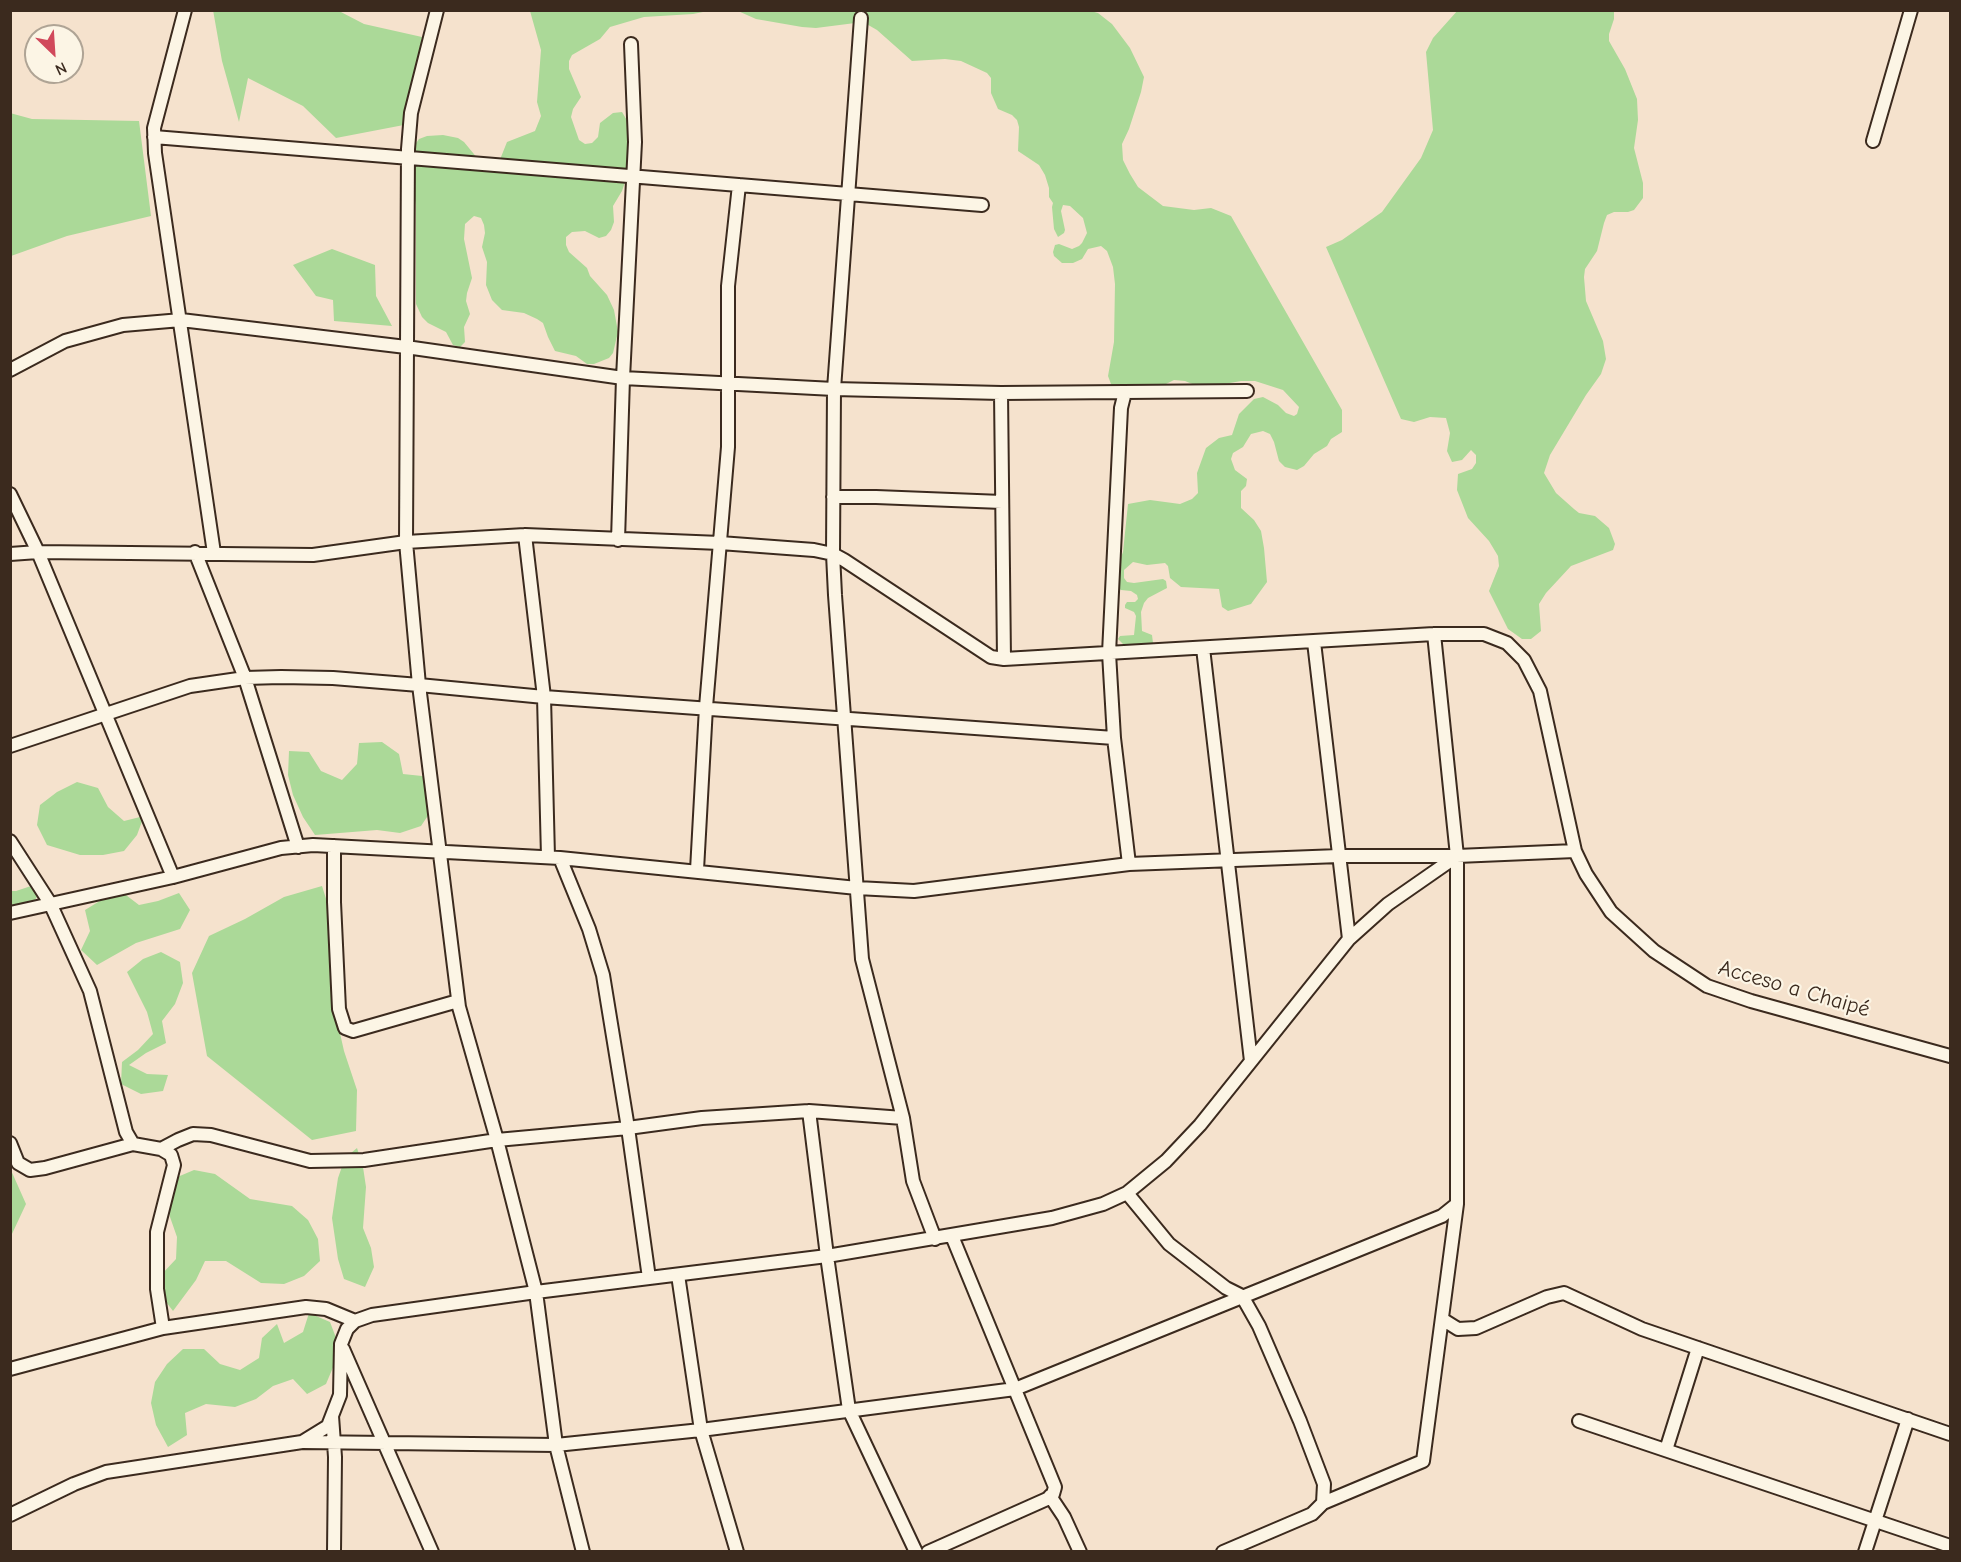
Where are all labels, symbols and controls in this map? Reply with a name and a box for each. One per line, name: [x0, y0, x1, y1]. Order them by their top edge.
north arrow: [24, 24, 84, 84]
text: N: [52, 58, 69, 79]
street label: Acceso a Chaipé: [1715, 955, 1873, 1023]

